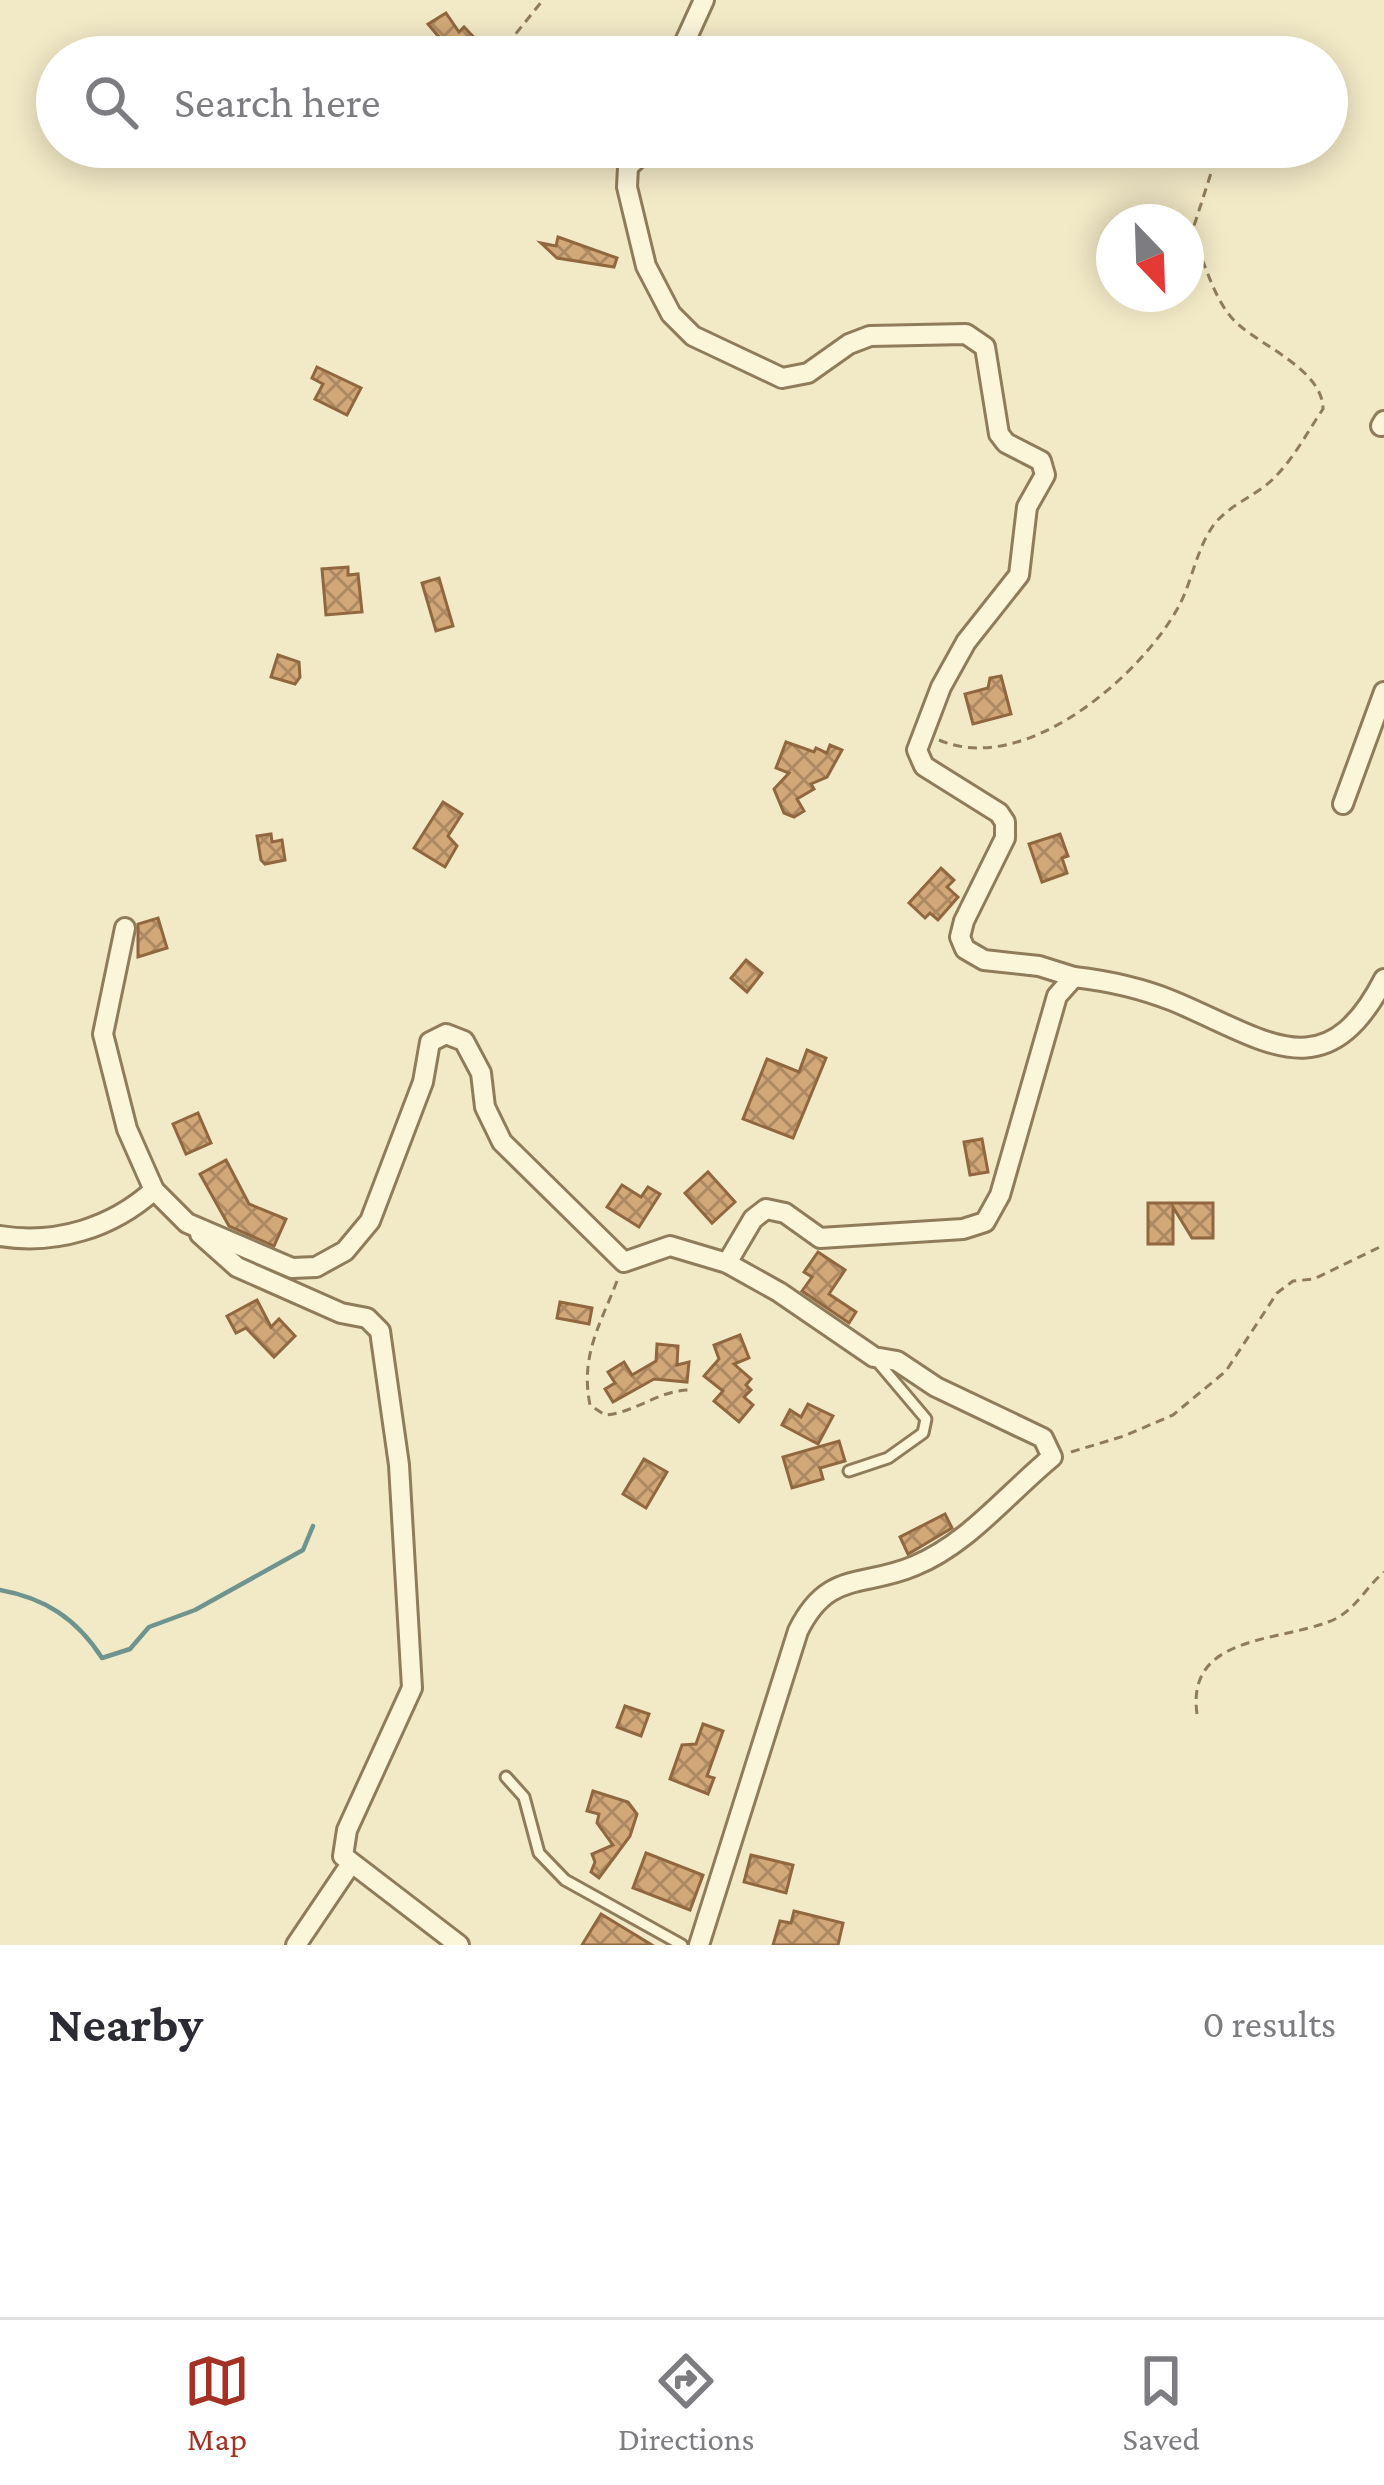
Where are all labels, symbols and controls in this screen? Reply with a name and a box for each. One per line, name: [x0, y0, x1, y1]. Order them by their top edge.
search box: [36, 36, 1348, 168]
icon: search: [78, 69, 144, 135]
text: Search here: [174, 77, 381, 127]
north arrow: [1096, 204, 1204, 312]
text: Nearby: [48, 1995, 203, 2052]
text: 0 results: [1202, 2002, 1336, 2045]
tab: Map: [184, 2348, 250, 2457]
tab: Directions: [618, 2348, 755, 2457]
tab: Saved: [1123, 2348, 1200, 2457]

